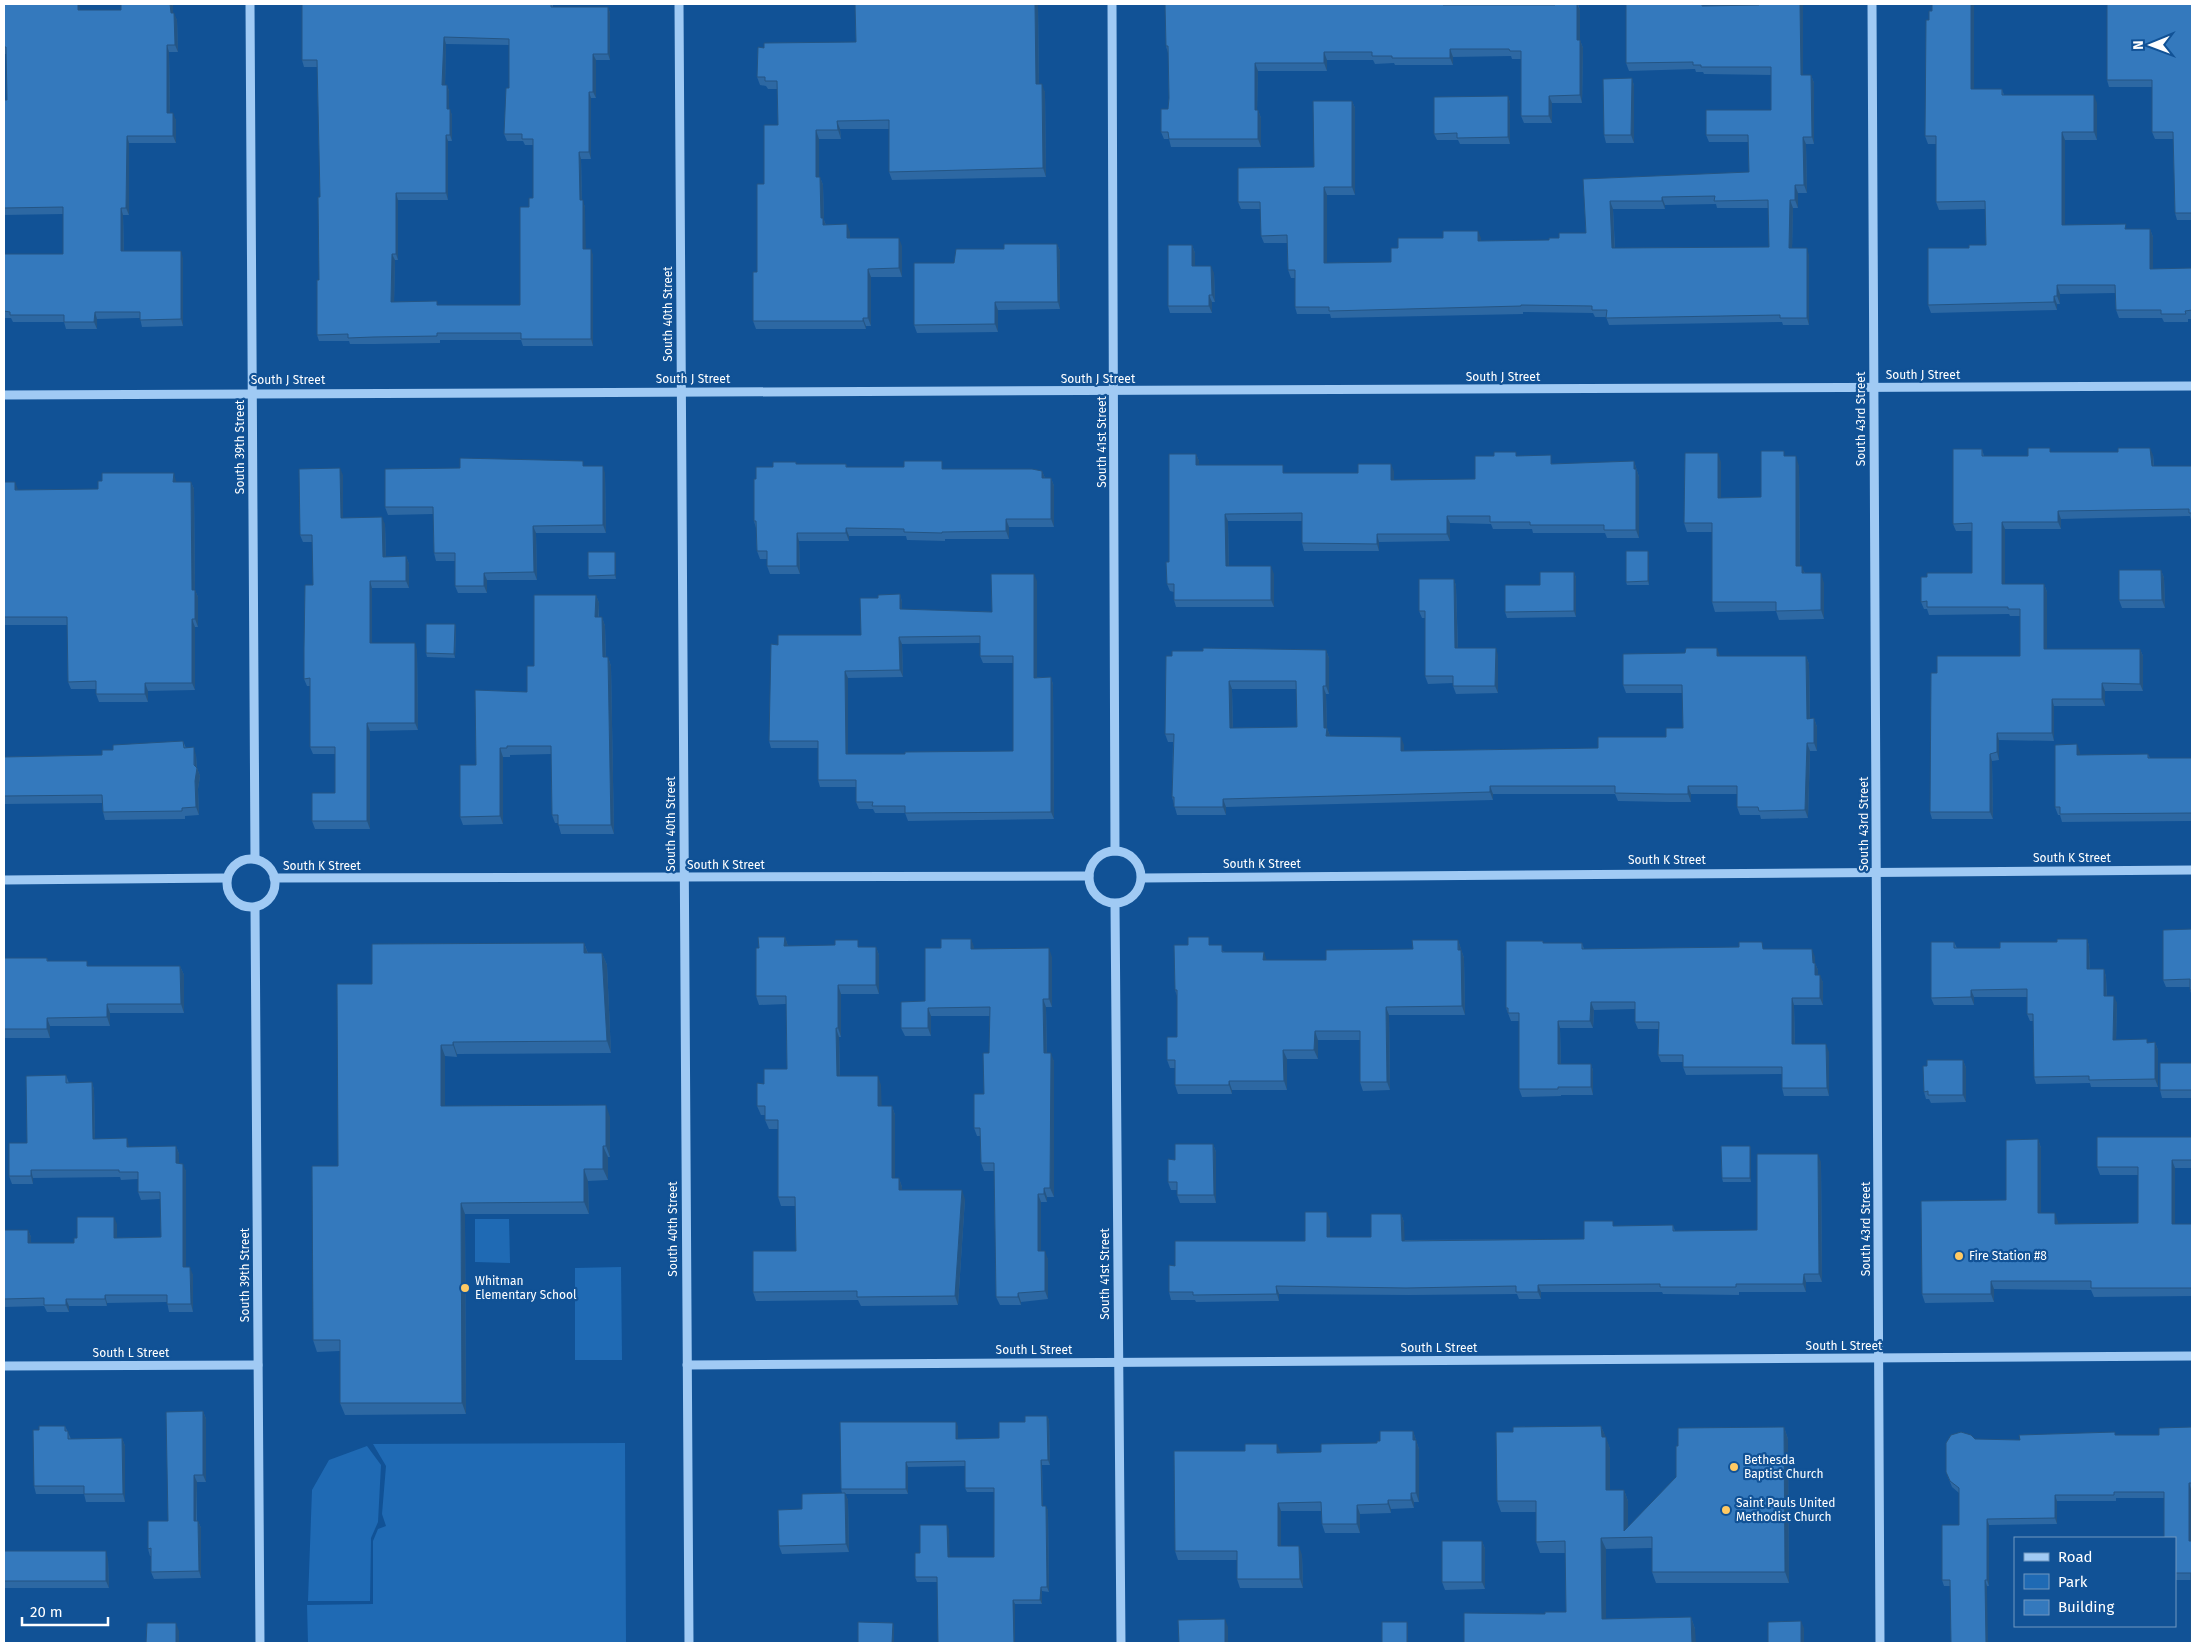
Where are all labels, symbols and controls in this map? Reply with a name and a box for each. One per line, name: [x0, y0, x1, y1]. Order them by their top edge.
north arrow: [2126, 20, 2176, 70]
text: N: [2130, 40, 2147, 50]
street label: South 40th Street: [661, 266, 675, 362]
street label: South J Street: [1886, 368, 1961, 382]
street label: South J Street: [1466, 370, 1541, 384]
street label: South 43rd Street: [1854, 371, 1868, 466]
street label: South J Street: [656, 372, 731, 386]
street label: South J Street: [1061, 372, 1136, 386]
street label: South J Street: [251, 373, 326, 387]
street label: South 41st Street: [1095, 396, 1109, 488]
street label: South 39th Street: [233, 399, 247, 494]
street label: South 40th Street: [664, 776, 678, 872]
street label: South 43rd Street: [1857, 776, 1871, 871]
street label: South K Street: [2033, 851, 2112, 865]
street label: South K Street: [1628, 853, 1707, 867]
street label: South K Street: [1223, 857, 1302, 871]
street label: South K Street: [687, 858, 766, 872]
street label: South K Street: [283, 859, 362, 873]
street label: South 40th Street: [666, 1181, 680, 1277]
street label: South 43rd Street: [1859, 1181, 1873, 1276]
street label: South 39th Street: [238, 1227, 252, 1322]
street label: South 41st Street: [1098, 1228, 1112, 1320]
place label: Fire Station #8: [1969, 1249, 2047, 1263]
marker: Fire Station #8: [1953, 1250, 1965, 1262]
place label: Whitman Elementary School: [475, 1274, 577, 1302]
marker: Whitman Elementary School: [459, 1282, 471, 1294]
street label: South L Street: [1806, 1339, 1883, 1353]
street label: South L Street: [1401, 1341, 1478, 1355]
street label: South L Street: [996, 1343, 1073, 1357]
street label: South L Street: [93, 1346, 170, 1360]
place label: Bethesda Baptist Church: [1744, 1453, 1823, 1481]
marker: Bethesda Baptist Church: [1728, 1461, 1740, 1473]
place label: Saint Pauls United Methodist Church: [1736, 1496, 1835, 1524]
marker: Saint Pauls United Methodist Church: [1720, 1504, 1732, 1516]
legend: [2014, 1537, 2176, 1627]
text: Road: [2058, 1548, 2093, 1566]
text: Park: [2058, 1573, 2088, 1591]
scale bar: [22, 1594, 109, 1626]
text: Building: [2058, 1598, 2114, 1616]
text: 20 m: [30, 1603, 63, 1621]

